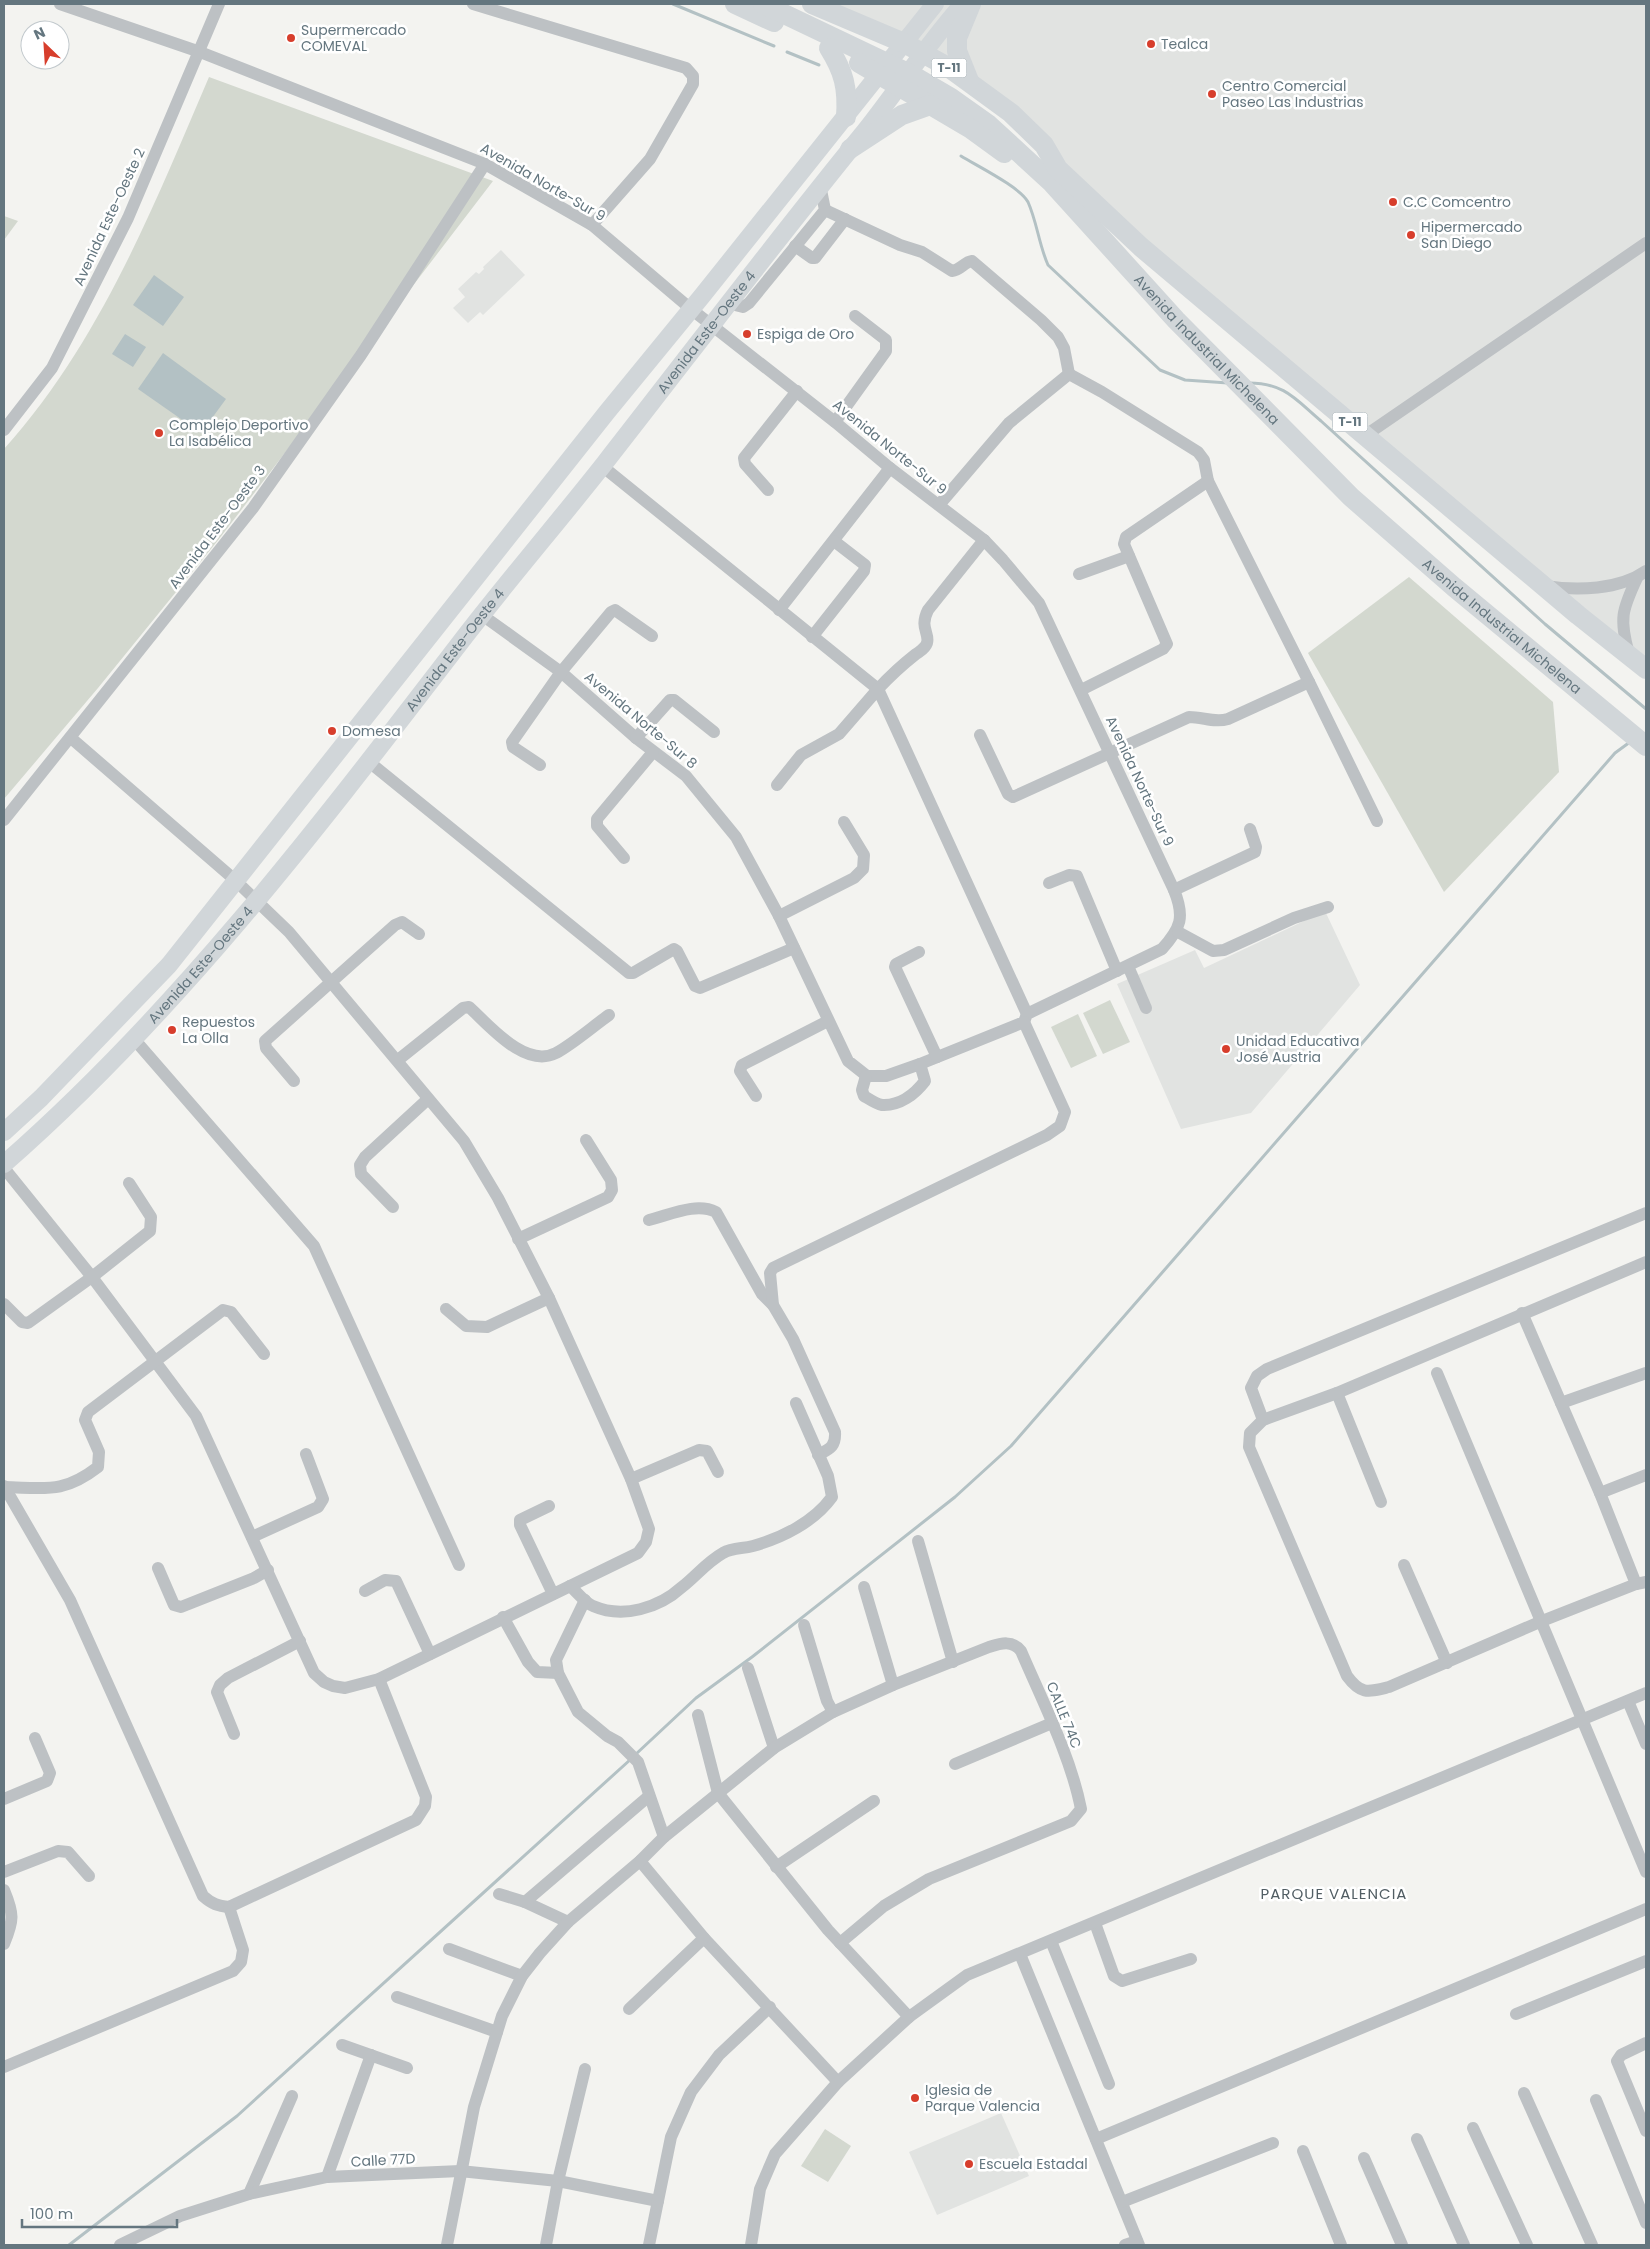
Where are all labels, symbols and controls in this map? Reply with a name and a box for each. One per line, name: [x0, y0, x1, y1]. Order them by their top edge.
north arrow: [20, 20, 70, 70]
place label: Supermercado COMEVAL: [301, 20, 406, 56]
text: N: [31, 22, 49, 45]
marker: Supermercado COMEVAL: [285, 32, 297, 44]
place label: Tealca: [1161, 34, 1208, 54]
marker: Tealca: [1145, 38, 1157, 50]
road number: T-11: [932, 58, 966, 78]
place label: Centro Comercial Paseo Las Industrias: [1222, 76, 1363, 112]
marker: Centro Comercial Paseo Las Industrias: [1206, 88, 1218, 100]
street label: Avenida Norte-Sur 9: [477, 138, 609, 226]
street label: Avenida Este-Oeste 2: [68, 145, 150, 289]
place label: C.C Comcentro: [1403, 192, 1511, 212]
marker: C.C Comcentro: [1387, 196, 1399, 208]
place label: Hipermercado San Diego: [1421, 217, 1522, 253]
marker: Hipermercado San Diego: [1405, 229, 1417, 241]
street label: Avenida Este-Oeste 4: [652, 267, 760, 398]
street label: Avenida Industrial Michelena: [1129, 270, 1284, 429]
place label: Espiga de Oro: [757, 324, 854, 344]
marker: Espiga de Oro: [741, 328, 753, 340]
street label: Avenida Norte-Sur 9: [829, 395, 951, 499]
road number: T-11: [1332, 412, 1368, 432]
place label: Complejo Deportivo La Isabélica: [169, 415, 309, 451]
marker: Complejo Deportivo La Isabélica: [153, 427, 165, 439]
street label: Avenida Este-Oeste 3: [164, 461, 270, 593]
street label: Avenida Industrial Michelena: [1418, 554, 1586, 699]
street label: Avenida Este-Oeste 4: [401, 584, 509, 715]
street label: Avenida Norte-Sur 8: [580, 667, 702, 773]
street label: Avenida Norte-Sur 9: [1101, 713, 1179, 849]
place label: Domesa: [342, 721, 401, 741]
marker: Domesa: [326, 725, 338, 737]
street label: Avenida Este-Oeste 4: [143, 902, 258, 1028]
place label: Repuestos La Olla: [182, 1012, 255, 1048]
marker: Repuestos La Olla: [166, 1024, 178, 1036]
place label: Unidad Educativa José Austria: [1236, 1031, 1359, 1067]
marker: Unidad Educativa José Austria: [1220, 1043, 1232, 1055]
street label: CALLE 74C: [1042, 1679, 1086, 1751]
district label: PARQUE VALENCIA: [1261, 1883, 1407, 1904]
place label: Iglesia de Parque Valencia: [925, 2080, 1040, 2116]
marker: Iglesia de Parque Valencia: [909, 2092, 921, 2104]
street label: Calle 77D: [350, 2148, 416, 2172]
place label: Escuela Estadal: [979, 2154, 1088, 2174]
marker: Escuela Estadal: [963, 2158, 975, 2170]
scale bar: [22, 2196, 178, 2228]
text: 100 m: [30, 2203, 73, 2224]

